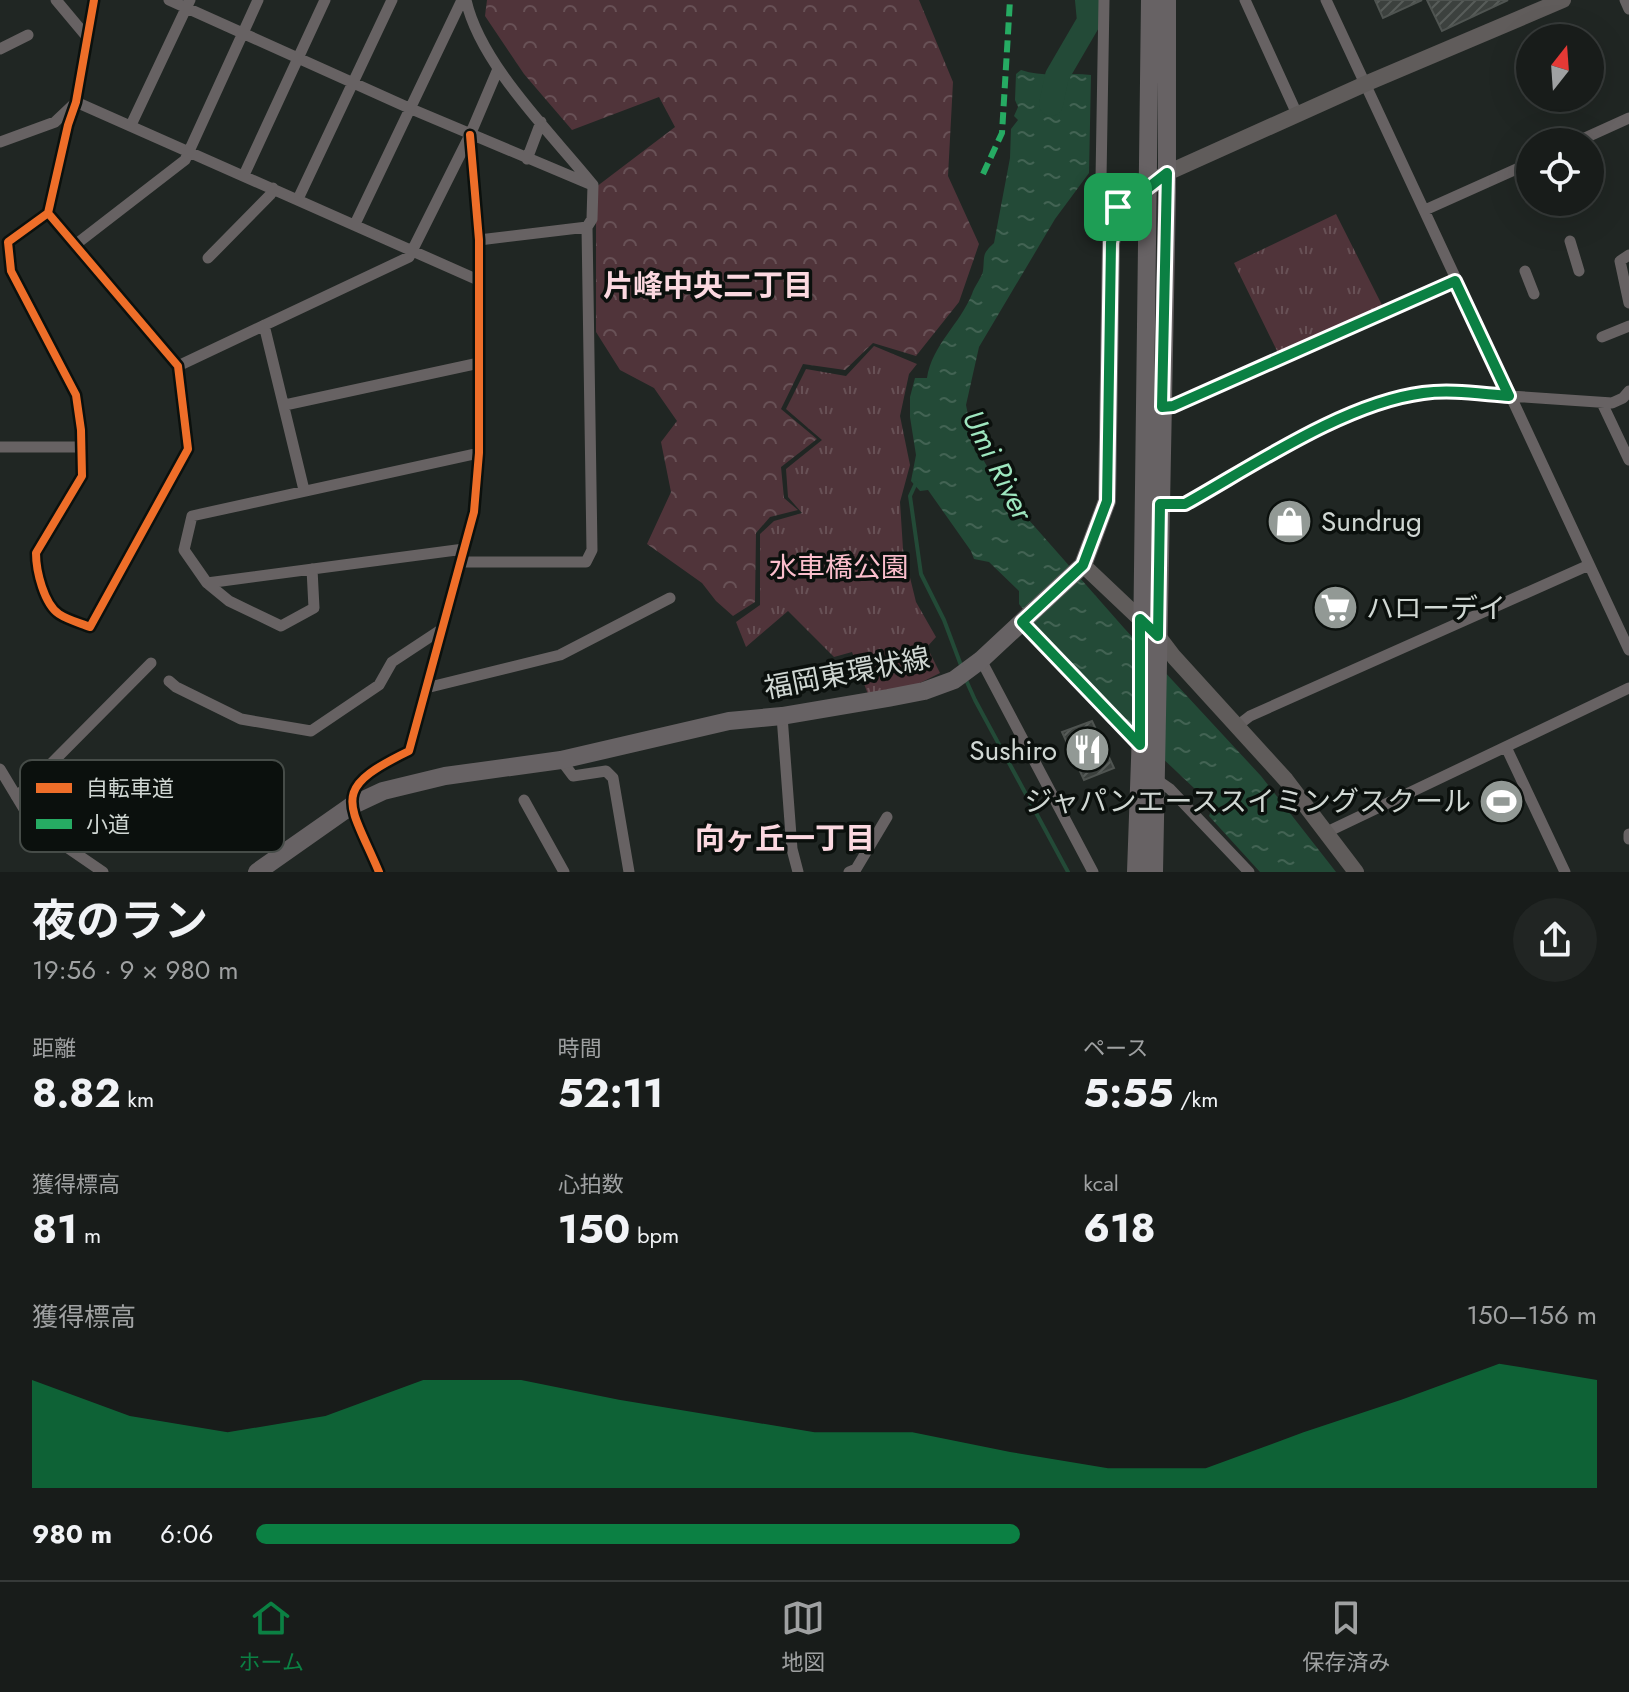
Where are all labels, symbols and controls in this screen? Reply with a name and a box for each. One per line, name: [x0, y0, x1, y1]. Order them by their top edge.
north arrow: [1516, 24, 1604, 112]
map controls: [1516, 24, 1604, 216]
button: locate: [1516, 128, 1604, 216]
pin: [1084, 173, 1152, 241]
icon: arrive: [1096, 185, 1140, 229]
district label: 片峰中央二丁目: [603, 264, 813, 307]
water label: Umi River: [952, 402, 1045, 529]
shop icon: Sundrug: [1266, 497, 1314, 545]
place label: Sundrug: [1321, 501, 1422, 542]
park label: 水車橋公園: [769, 547, 909, 588]
supermarket icon: ハローデイ: [1311, 584, 1359, 632]
place label: ハローデイ: [1366, 588, 1506, 629]
street label: 福岡東環状線: [761, 637, 933, 709]
restaurant icon: Sushiro: [1064, 726, 1112, 774]
place label: Sushiro: [969, 730, 1057, 771]
legend: [20, 760, 284, 852]
text: 自転車道: [86, 772, 174, 804]
sports icon: ジャパンエーススイミングスクール: [1478, 777, 1526, 825]
place label: ジャパンエーススイミングスクール: [1024, 781, 1471, 822]
text: 小道: [86, 808, 130, 840]
district label: 向ヶ丘一丁目: [695, 817, 875, 860]
text: 夜のラン: [32, 889, 208, 953]
button: share: [1513, 898, 1597, 982]
text: 19:56 · 9 × 980 m: [32, 951, 238, 989]
text: 距離: [32, 1032, 76, 1064]
text: 時間: [558, 1032, 602, 1064]
text: ペース: [1083, 1032, 1148, 1064]
text: 8.82: [32, 1064, 121, 1122]
text: 52:11: [558, 1064, 663, 1122]
text: 5:55: [1083, 1064, 1174, 1122]
text: km: [121, 1083, 154, 1115]
text: /km: [1174, 1083, 1218, 1115]
text: kcal: [1083, 1167, 1119, 1199]
text: 獲得標高: [32, 1168, 120, 1200]
text: 心拍数: [558, 1168, 624, 1200]
text: 618: [1083, 1199, 1156, 1257]
text: 81: [32, 1200, 77, 1258]
text: 150: [558, 1200, 630, 1258]
text: m: [77, 1219, 101, 1251]
text: bpm: [630, 1219, 679, 1251]
text: 150–156 m: [1466, 1296, 1597, 1334]
text: 獲得標高: [32, 1298, 136, 1336]
text: 980 m: [32, 1515, 112, 1553]
text: 6:06: [160, 1515, 213, 1553]
tab: ホーム: [239, 1596, 304, 1678]
tab: 地図: [781, 1596, 825, 1678]
tab: 保存済み: [1302, 1596, 1390, 1678]

